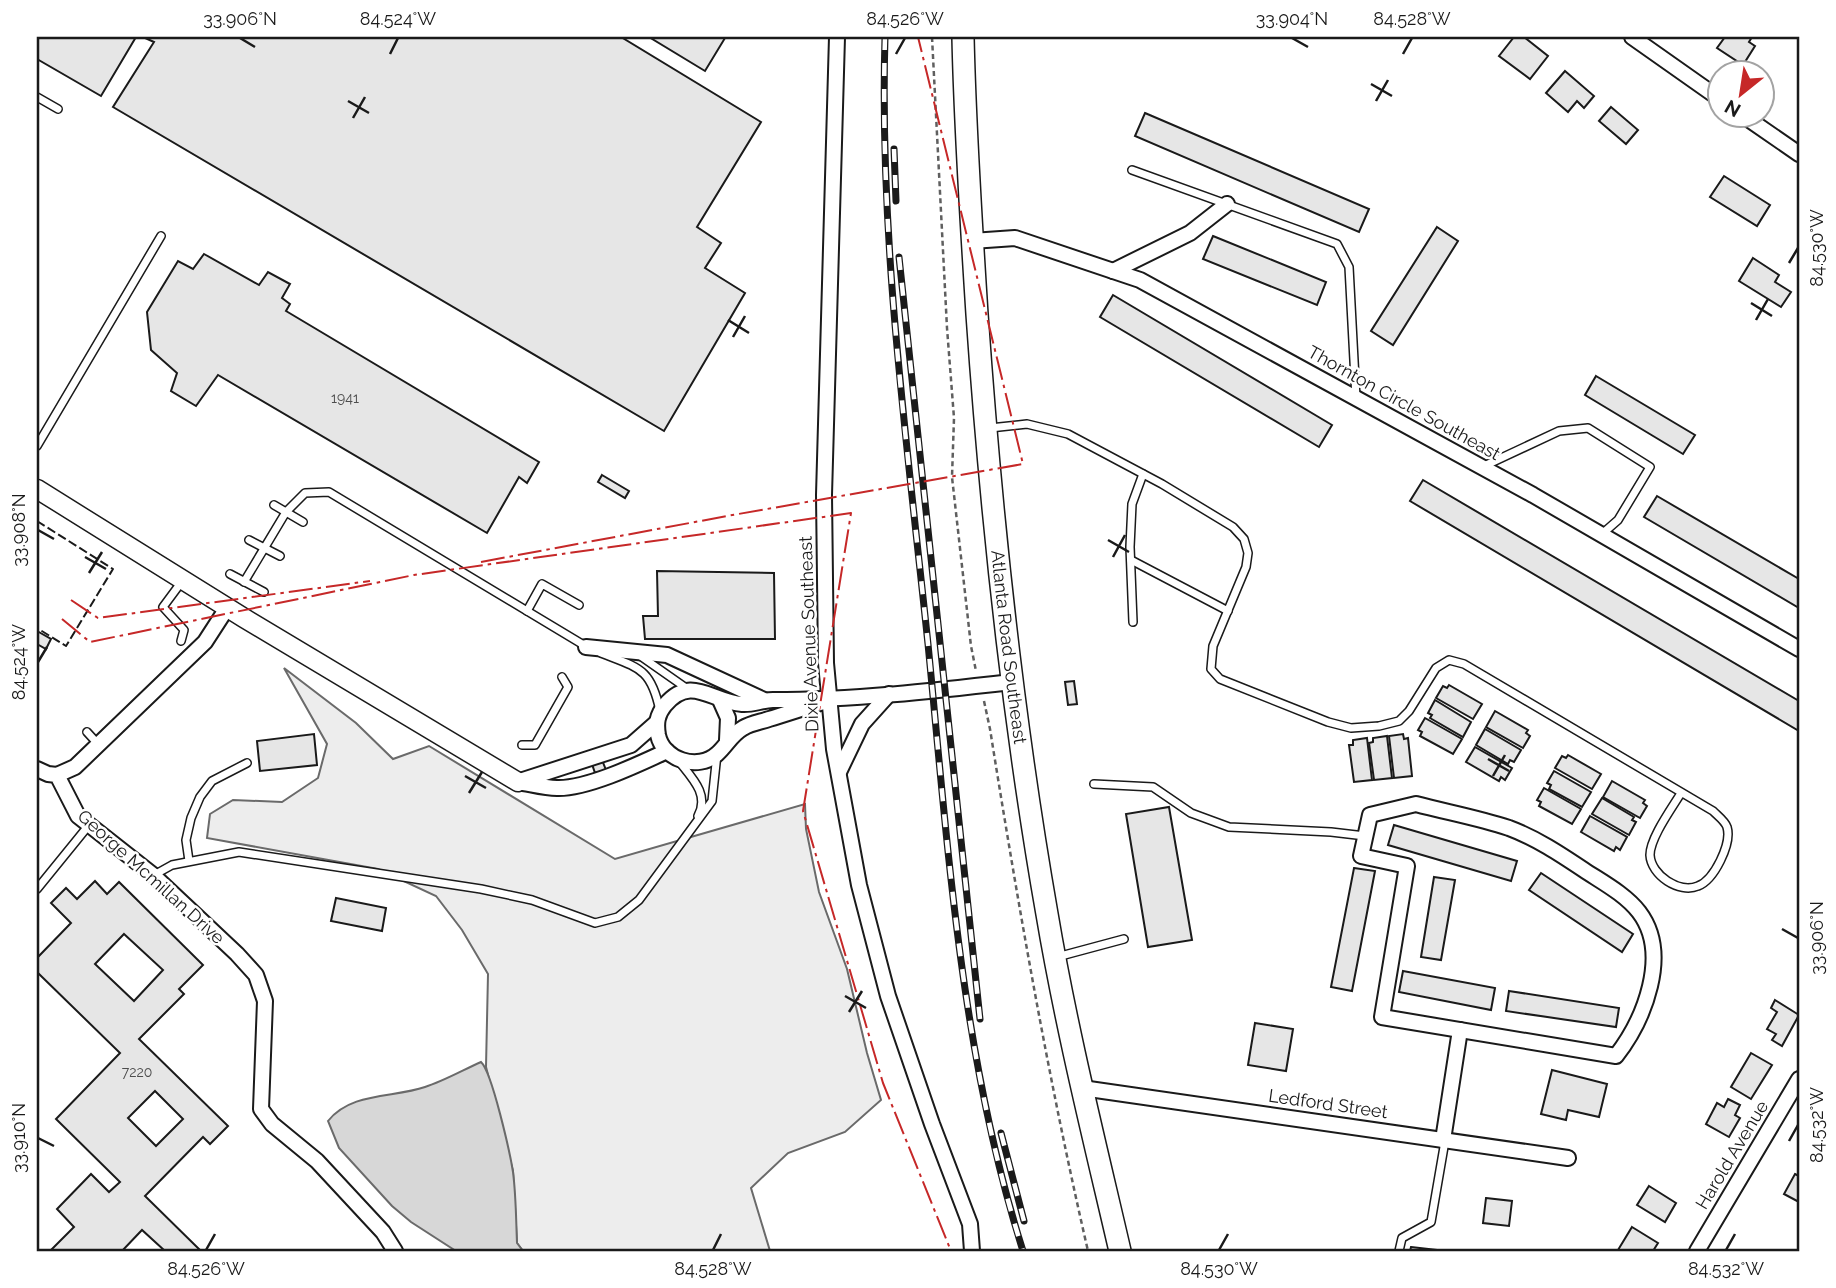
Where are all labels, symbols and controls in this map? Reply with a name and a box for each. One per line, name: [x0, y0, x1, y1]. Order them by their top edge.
text: 33.906°N: [203, 8, 277, 29]
text: 84.524°W: [360, 8, 436, 29]
text: 84.526°W: [866, 8, 944, 29]
text: 33.904°N: [1256, 8, 1328, 29]
text: 84.528°W: [1373, 8, 1451, 29]
north arrow: [1706, 60, 1776, 130]
text: N: [1721, 96, 1744, 122]
text: 84.530°W: [1806, 209, 1827, 287]
street label: Thornton Circle Southeast: [1304, 341, 1504, 464]
house number: 1941: [331, 390, 359, 406]
text: 33.908°N: [8, 493, 29, 567]
street label: Dixie Avenue Southeast: [795, 536, 822, 732]
street label: Atlanta Road Southeast: [987, 549, 1031, 745]
text: 84.524°W: [8, 624, 29, 700]
street label: George Mcmillan Drive: [74, 805, 229, 948]
text: 33.906°N: [1806, 901, 1827, 975]
house number: 7220: [122, 1064, 152, 1080]
street label: Ledford Street: [1267, 1085, 1389, 1122]
text: 84.532°W: [1806, 1087, 1827, 1163]
street label: Harold Avenue: [1691, 1096, 1772, 1213]
text: 33.910°N: [8, 1103, 29, 1173]
text: 84.526°W: [167, 1258, 245, 1279]
text: 84.528°W: [674, 1258, 752, 1279]
text: 84.530°W: [1180, 1258, 1258, 1279]
text: 84.532°W: [1688, 1258, 1764, 1279]

